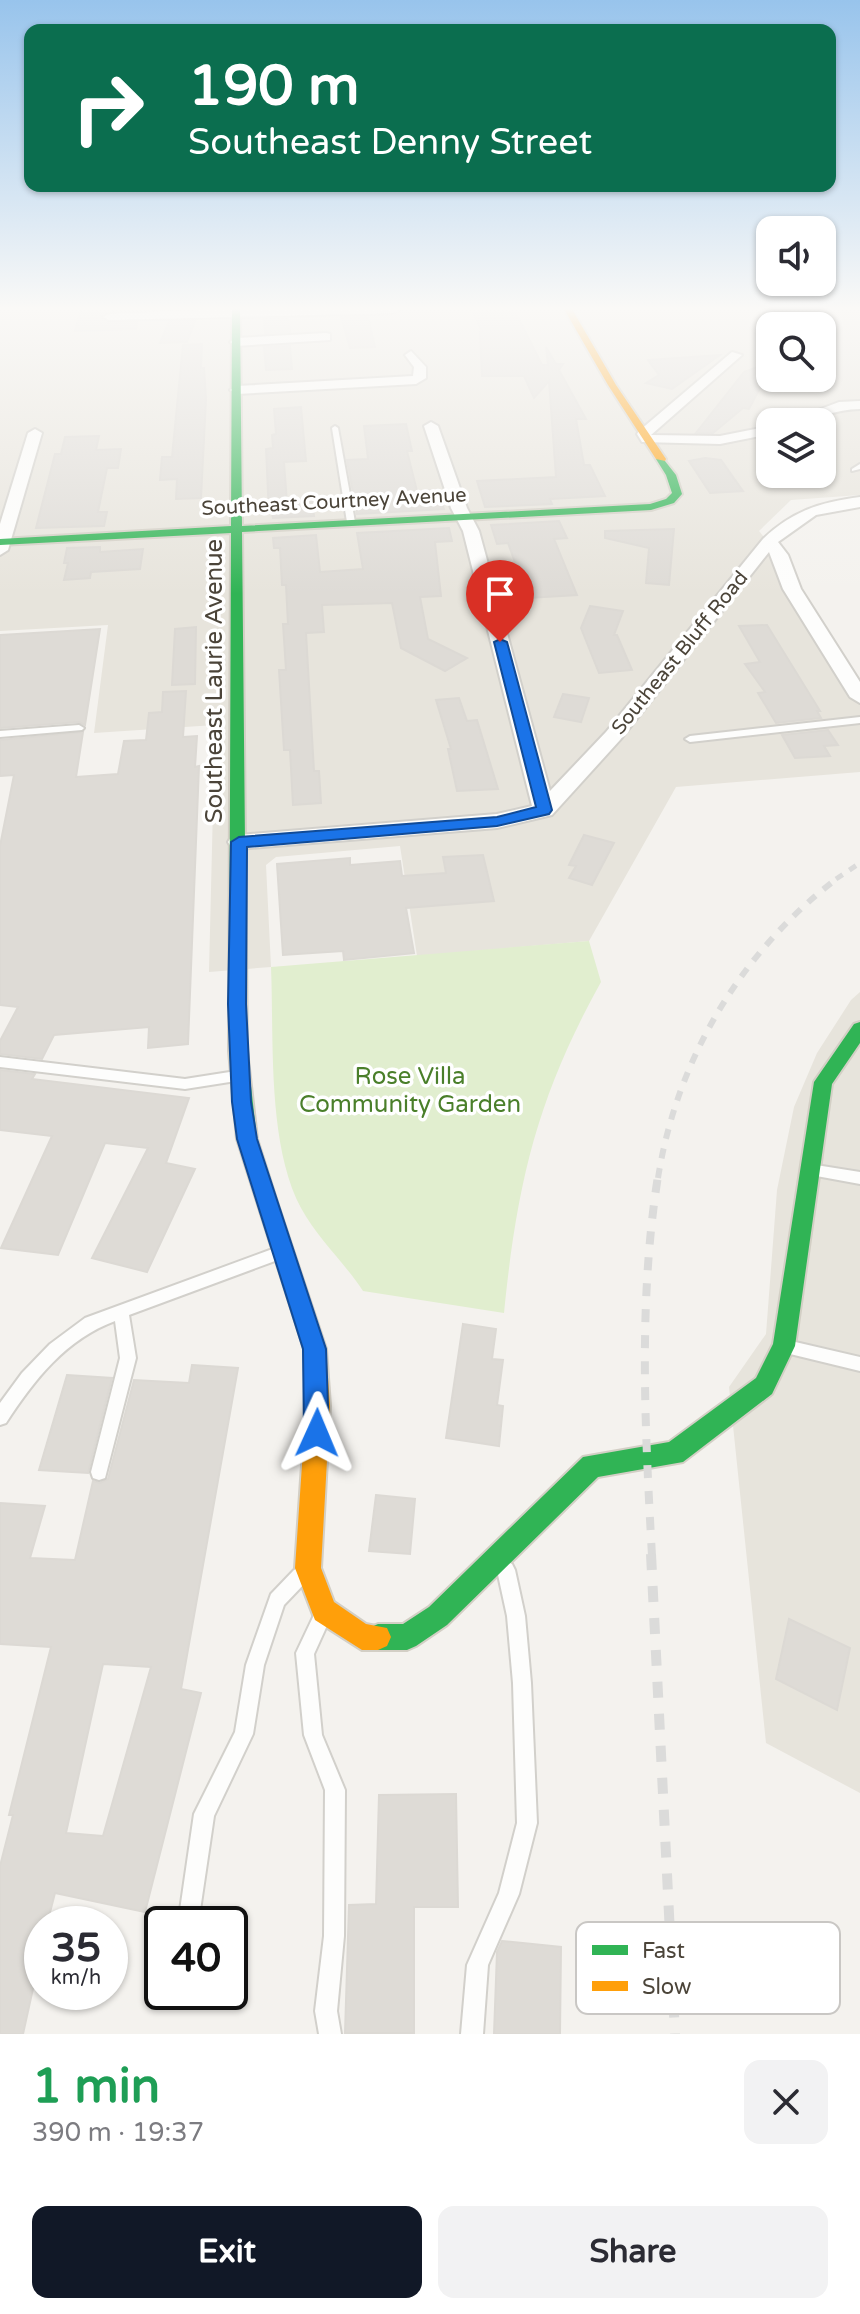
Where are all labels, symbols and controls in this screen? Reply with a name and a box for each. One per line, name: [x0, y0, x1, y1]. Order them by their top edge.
text: 190 m: [188, 53, 359, 120]
icon: right: [56, 56, 160, 160]
text: Southeast Denny Street: [188, 121, 592, 164]
map controls: [756, 216, 836, 488]
button: sound: [756, 216, 836, 296]
button: search: [756, 312, 836, 392]
button: layers: [756, 408, 836, 488]
street label: Southeast Courtney Avenue: [201, 483, 467, 521]
street label: Southeast Laurie Avenue: [200, 539, 229, 823]
pin: [466, 560, 534, 642]
street label: Southeast Bluff Road: [607, 566, 753, 740]
icon: arrive: [478, 572, 522, 616]
park label: Rose Villa Community Garden: [299, 1062, 521, 1119]
position arrow: [275, 1391, 359, 1475]
speed limit sign: 40: [144, 1906, 248, 2010]
legend: [576, 1922, 840, 2014]
text: 35: [51, 1924, 101, 1972]
text: Fast: [642, 1938, 685, 1964]
text: km/h: [51, 1966, 101, 1990]
text: Slow: [642, 1974, 692, 2000]
text: 1 min: [32, 2058, 160, 2116]
button: close: [744, 2060, 828, 2144]
text: 390 m · 19:37: [32, 2117, 204, 2148]
button: Exit: [32, 2206, 422, 2298]
button: Share: [438, 2206, 828, 2298]

